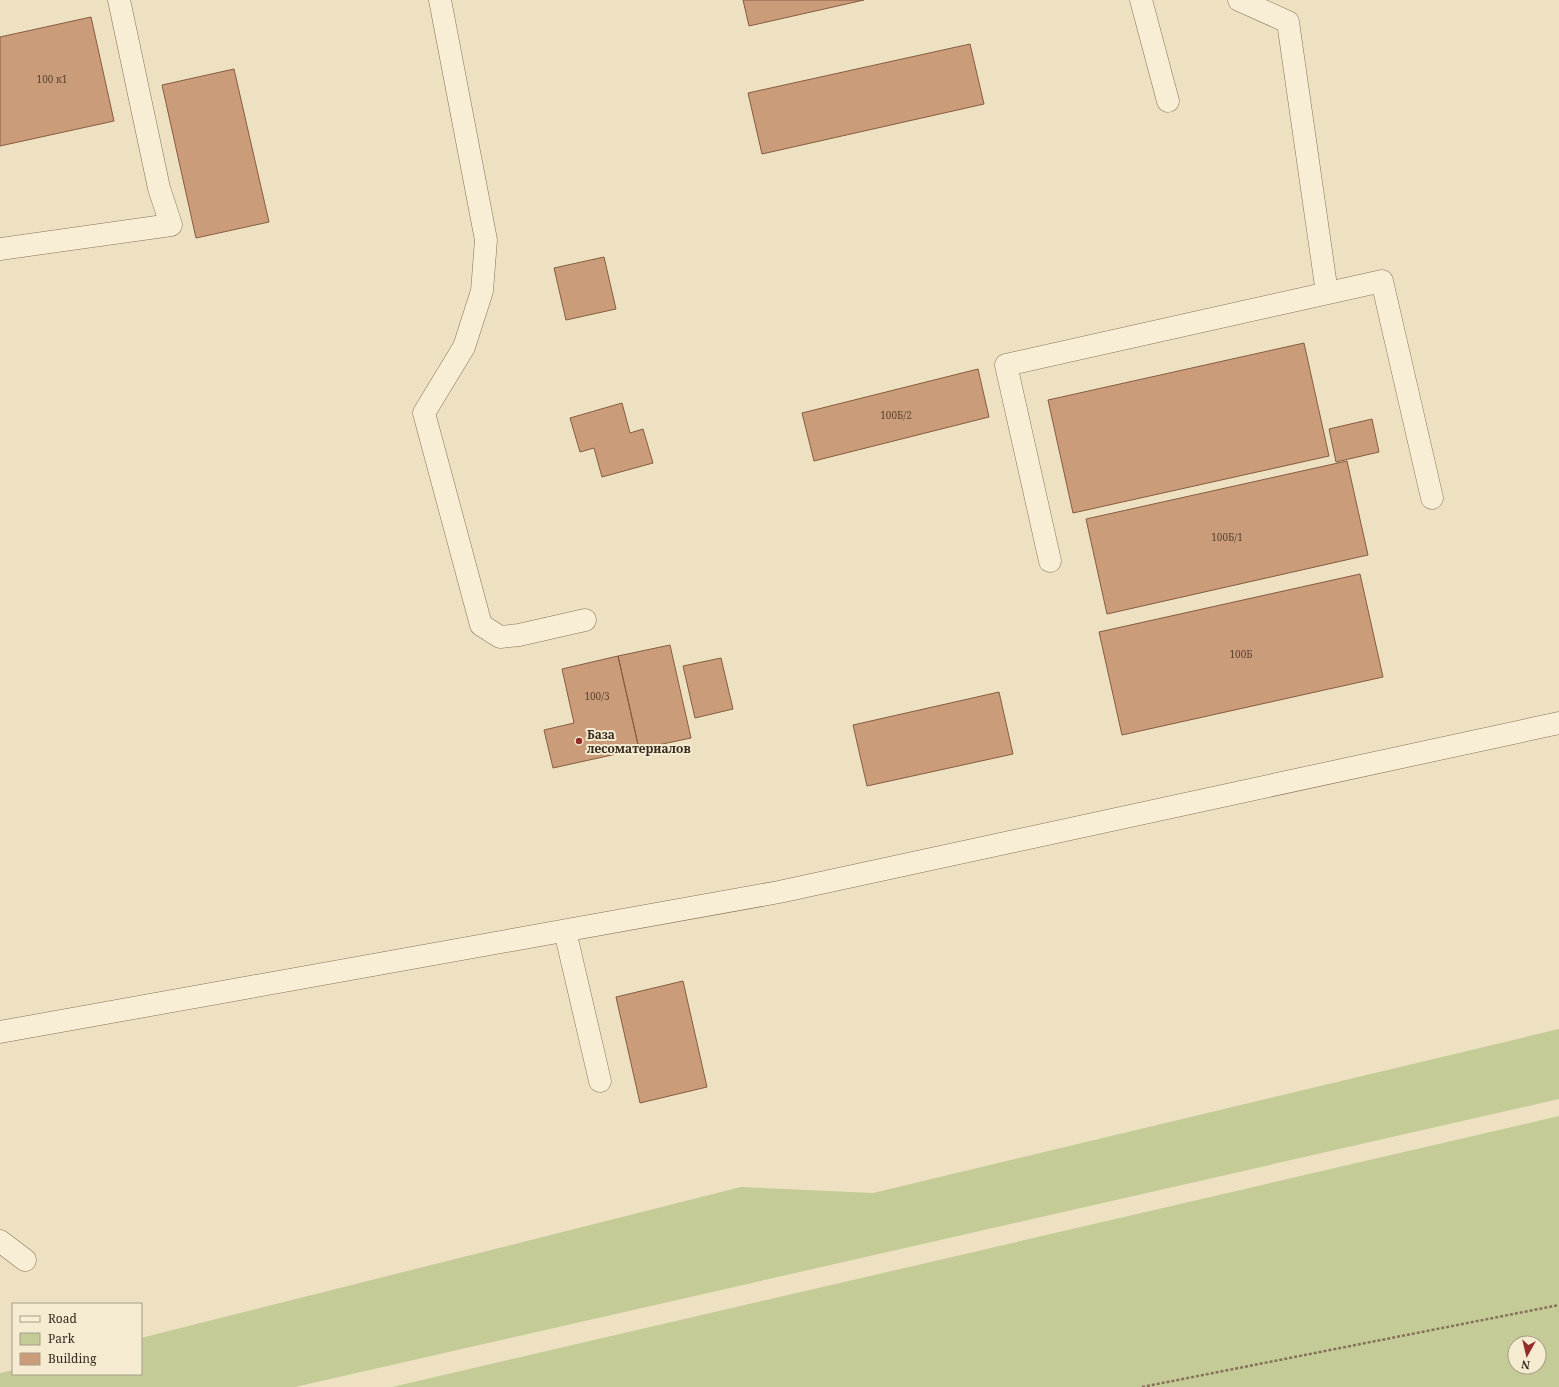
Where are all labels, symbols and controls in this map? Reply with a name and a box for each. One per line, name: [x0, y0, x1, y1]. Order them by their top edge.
house number: 100 к1: [37, 72, 67, 86]
house number: 100Б/2: [880, 408, 912, 422]
house number: 100Б/1: [1211, 530, 1243, 544]
house number: 100Б: [1229, 647, 1253, 661]
house number: 100/3: [584, 689, 610, 703]
place label: База лесоматериалов: [587, 726, 691, 757]
marker: База лесоматериалов: [574, 736, 584, 746]
legend: [12, 1303, 142, 1375]
text: Road: [48, 1310, 78, 1327]
text: Park: [48, 1330, 76, 1347]
north arrow: [1507, 1335, 1547, 1375]
text: Building: [48, 1350, 97, 1367]
text: N: [1520, 1357, 1531, 1373]

